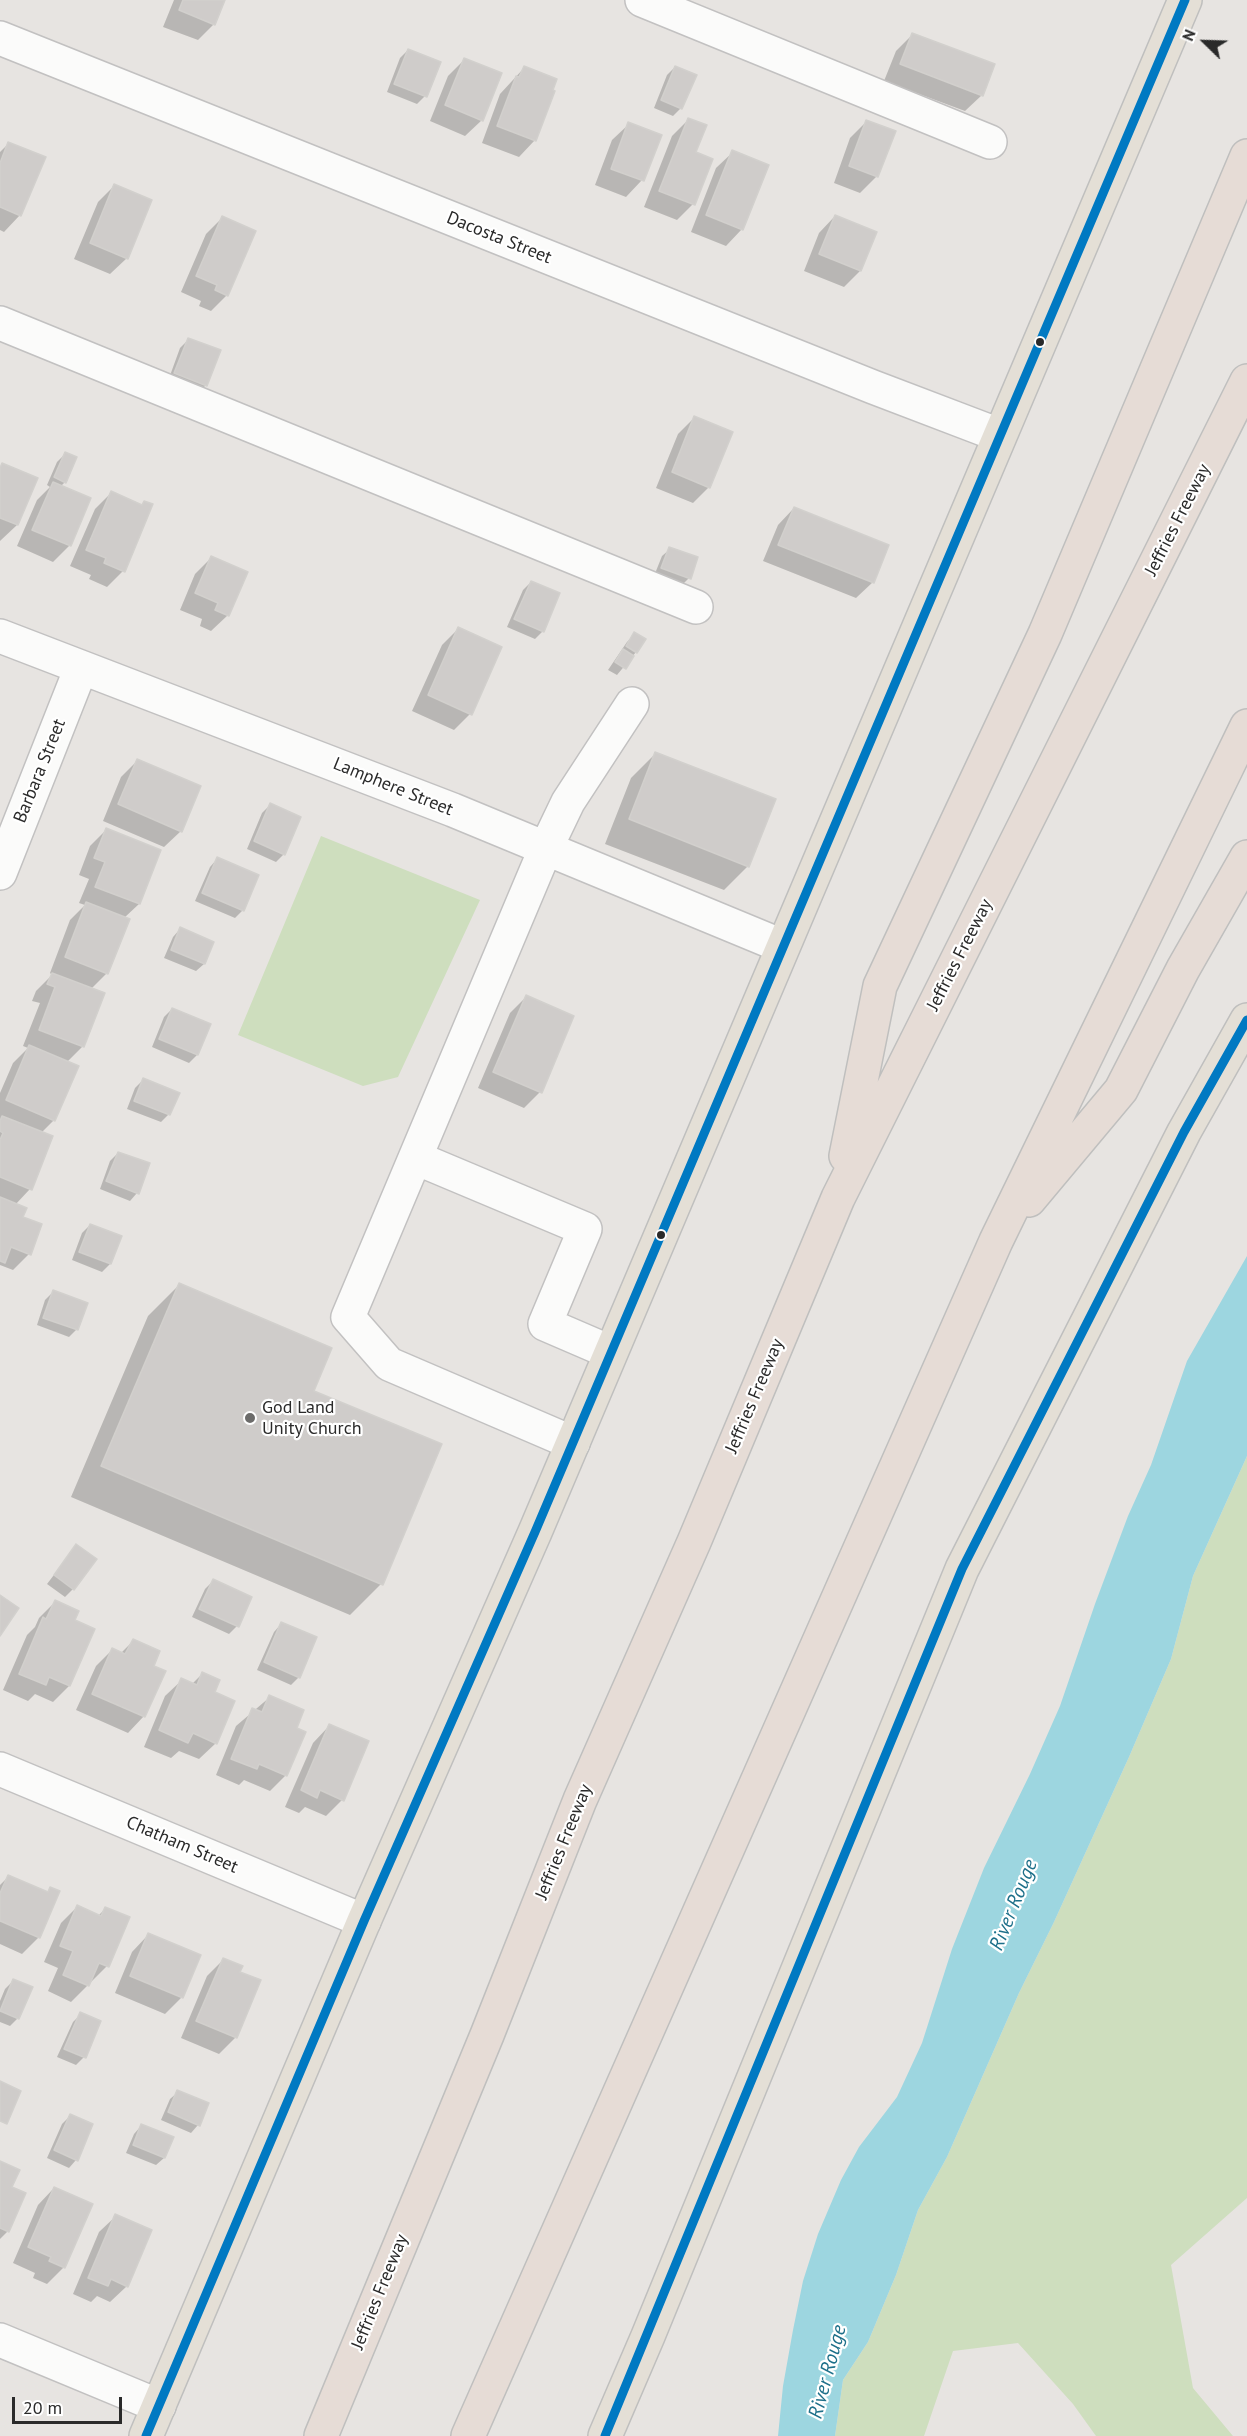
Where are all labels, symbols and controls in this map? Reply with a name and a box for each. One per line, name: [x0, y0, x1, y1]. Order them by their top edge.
north arrow: [1175, 12, 1235, 72]
text: N: [1177, 26, 1200, 44]
street label: Dacosta Street: [443, 207, 555, 269]
unlabelled marker: [1034, 336, 1046, 348]
street label: Jeffries Freeway: [1141, 461, 1215, 579]
street label: Barbara Street: [9, 716, 71, 826]
street label: Lamphere Street: [330, 753, 456, 821]
street label: Jeffries Freeway: [923, 896, 997, 1014]
unlabelled marker: [655, 1229, 667, 1241]
street label: Jeffries Freeway: [721, 1336, 789, 1456]
place label: God Land Unity Church: [262, 1397, 362, 1440]
marker: God Land Unity Church: [243, 1411, 257, 1425]
street label: Jeffries Freeway: [531, 1781, 597, 1903]
street label: Chatham Street: [123, 1812, 241, 1878]
water label: River Rouge: [985, 1856, 1043, 1954]
street label: Jeffries Freeway: [347, 2231, 413, 2353]
water label: River Rouge: [804, 2323, 852, 2421]
scale bar: [15, 2385, 124, 2423]
text: 20 m: [23, 2396, 62, 2419]

